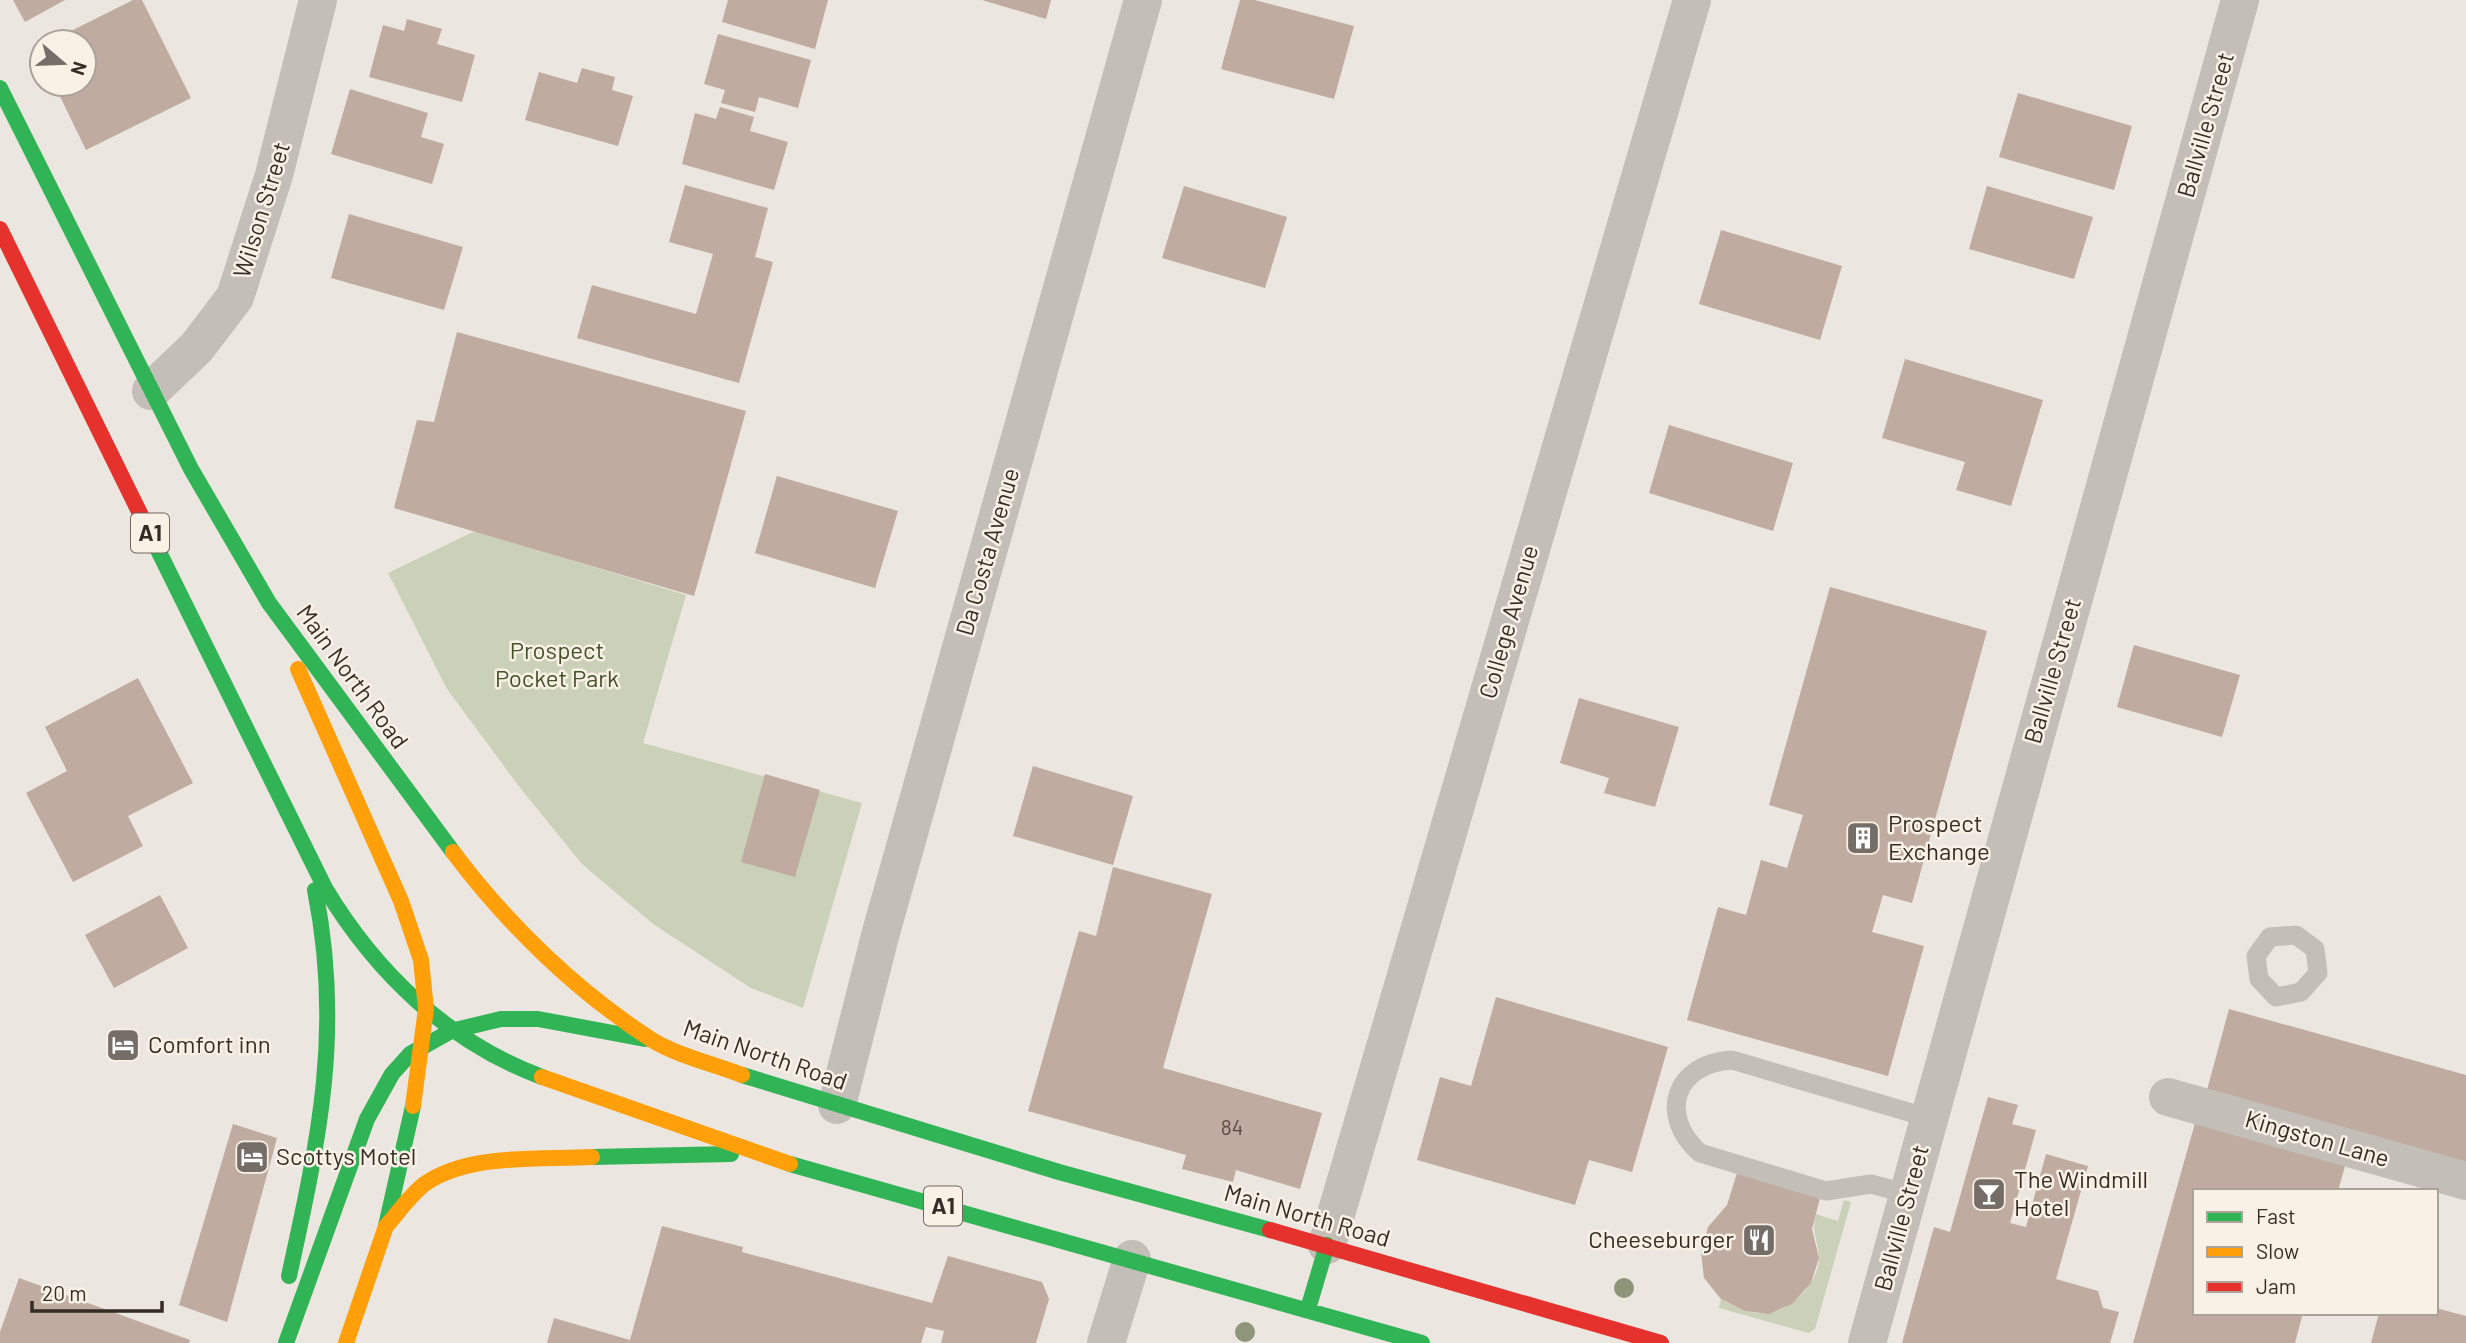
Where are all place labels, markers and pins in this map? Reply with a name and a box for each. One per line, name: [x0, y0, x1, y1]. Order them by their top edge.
place label: Prospect Exchange: [1888, 808, 1990, 865]
building icon: Prospect Exchange: [1844, 819, 1882, 857]
hotel icon: Comfort inn: [104, 1026, 142, 1064]
place label: Comfort inn: [148, 1029, 271, 1058]
hotel icon: Scottys Motel: [233, 1138, 271, 1176]
place label: Scottys Motel: [276, 1141, 416, 1170]
place label: The Windmill Hotel: [2014, 1164, 2148, 1221]
bar icon: The Windmill Hotel: [1970, 1175, 2008, 1213]
restaurant icon: Cheeseburger: [1740, 1221, 1778, 1259]
place label: Cheeseburger: [1588, 1224, 1734, 1253]

